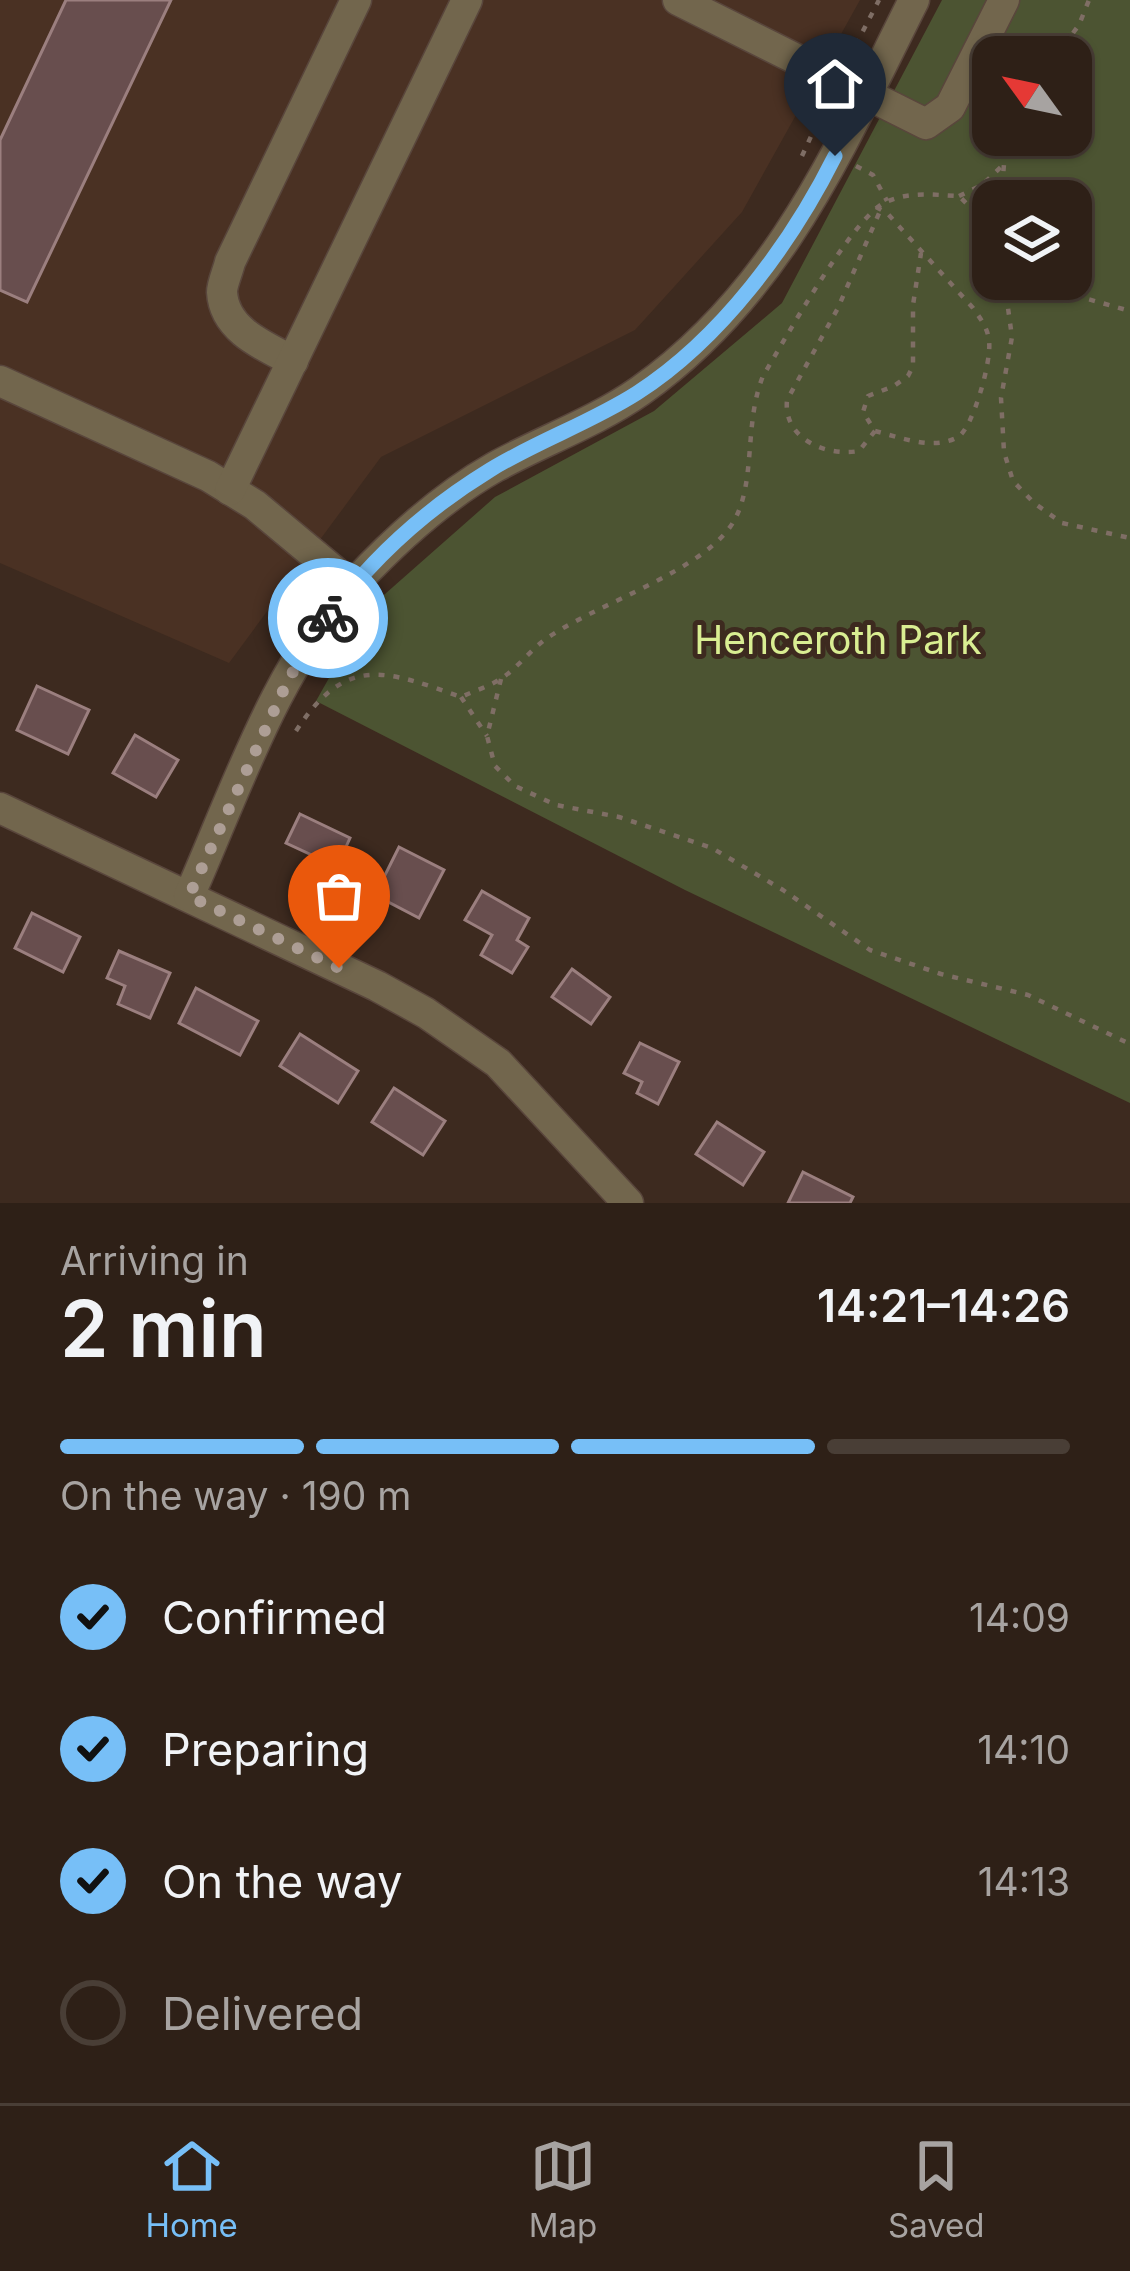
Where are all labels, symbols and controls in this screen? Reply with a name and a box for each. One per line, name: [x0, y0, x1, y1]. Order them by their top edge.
pin: [784, 33, 886, 156]
north arrow: [972, 36, 1092, 156]
map controls: [972, 36, 1092, 300]
icon: home: [802, 51, 868, 117]
button: layers: [972, 180, 1092, 300]
courier: [268, 558, 388, 678]
icon: bike: [295, 585, 361, 651]
park label: Henceroth Park: [694, 616, 982, 663]
pin: [288, 845, 390, 968]
icon: bag: [306, 863, 372, 929]
text: Arriving in: [60, 1237, 249, 1284]
text: 14:21–14:26: [817, 1278, 1070, 1333]
text: 2 min: [60, 1281, 267, 1376]
text: On the way · 190 m: [60, 1472, 411, 1519]
icon: check: [60, 1584, 126, 1650]
text: Confirmed: [162, 1590, 387, 1645]
text: 14:09: [969, 1594, 1070, 1641]
icon: check: [60, 1716, 126, 1782]
text: Preparing: [162, 1722, 369, 1777]
text: 14:10: [977, 1726, 1070, 1773]
icon: check: [60, 1848, 126, 1914]
text: On the way: [162, 1854, 403, 1909]
text: 14:13: [978, 1858, 1070, 1905]
text: Delivered: [162, 1986, 363, 2041]
tab: Home: [145, 2133, 238, 2245]
tab: Map: [529, 2133, 597, 2245]
tab: Saved: [888, 2133, 985, 2245]

